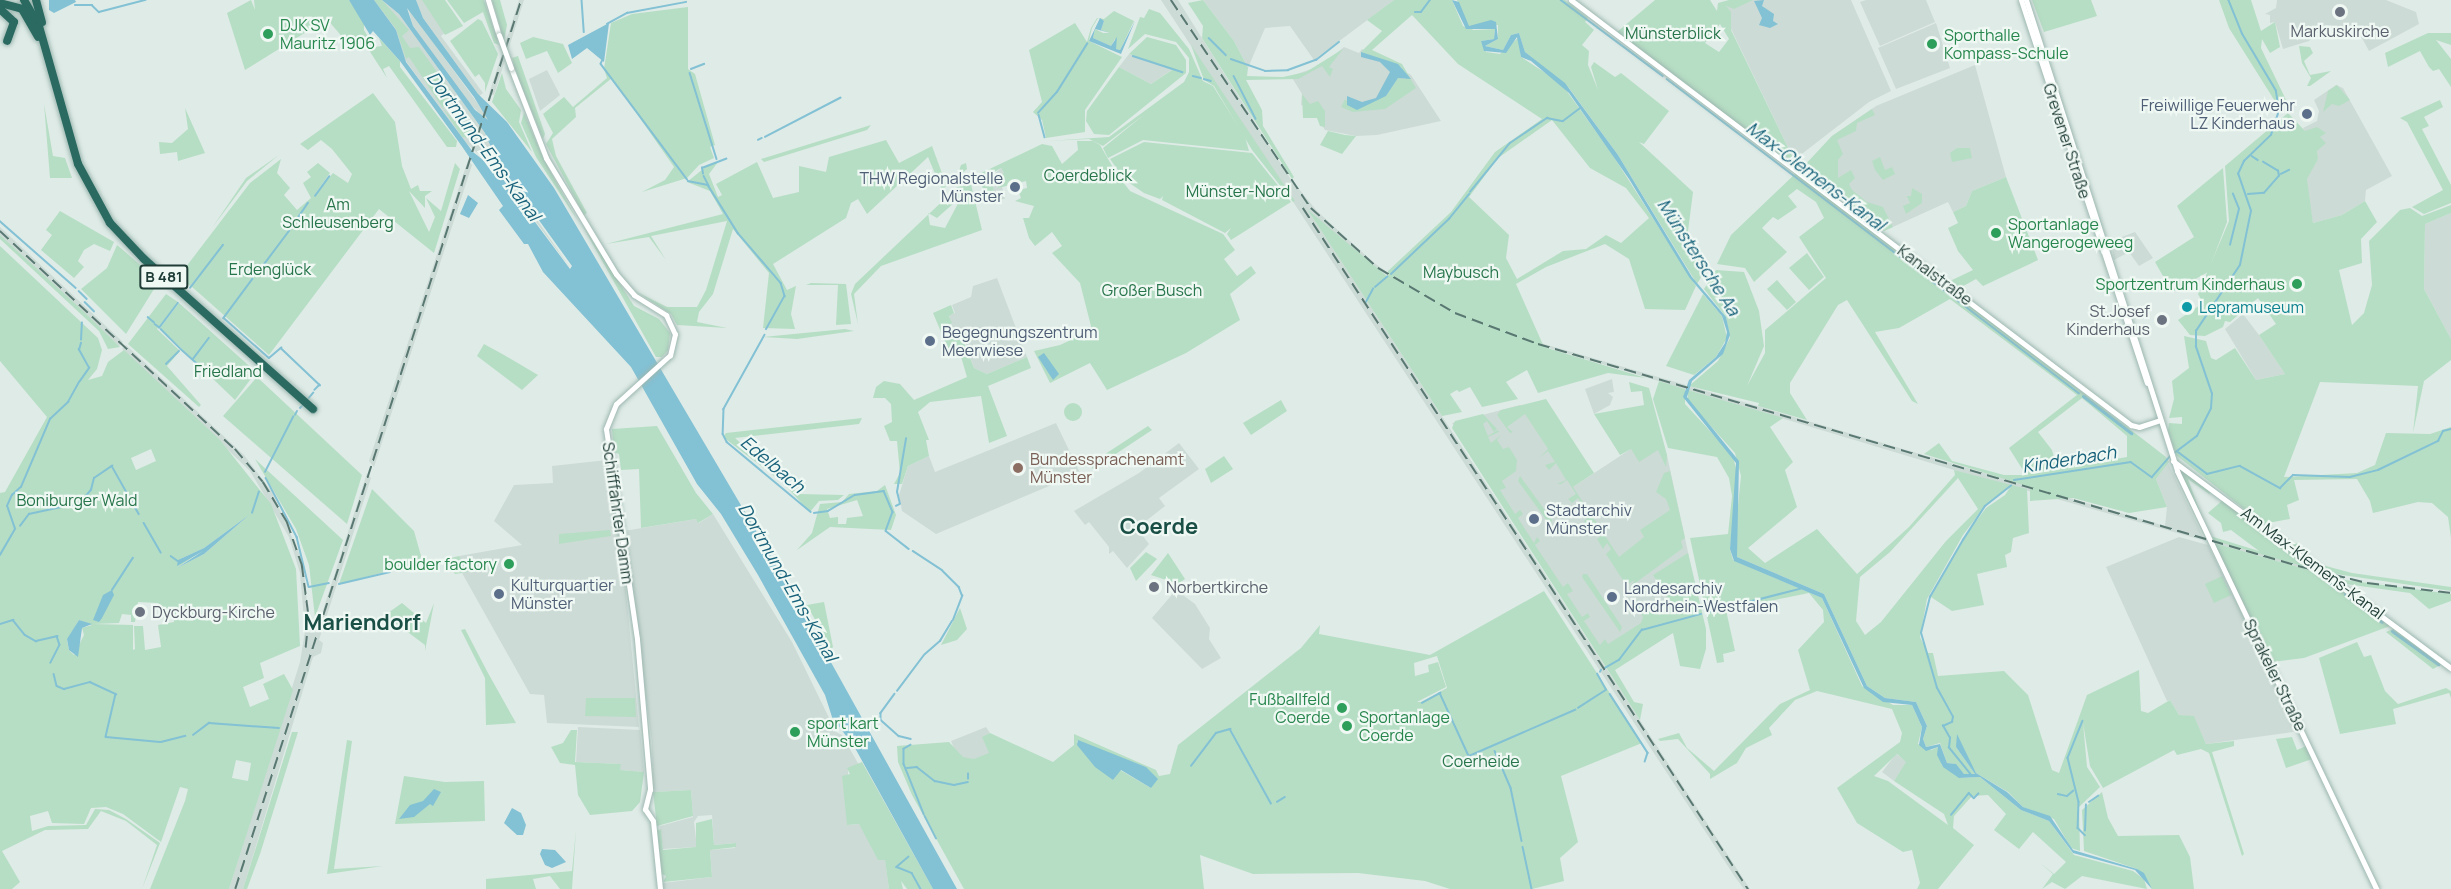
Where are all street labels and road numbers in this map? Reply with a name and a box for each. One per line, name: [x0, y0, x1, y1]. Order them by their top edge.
street label: Grevener Straße: [2039, 81, 2095, 201]
street label: Kanalstraße: [1894, 241, 1976, 309]
road number: B 481: [138, 265, 190, 289]
street label: Schifffahrter Damm: [599, 441, 637, 585]
street label: Am Max-Klemens-Kanal: [2238, 503, 2388, 623]
street label: Sprakeler Straße: [2240, 616, 2310, 734]

